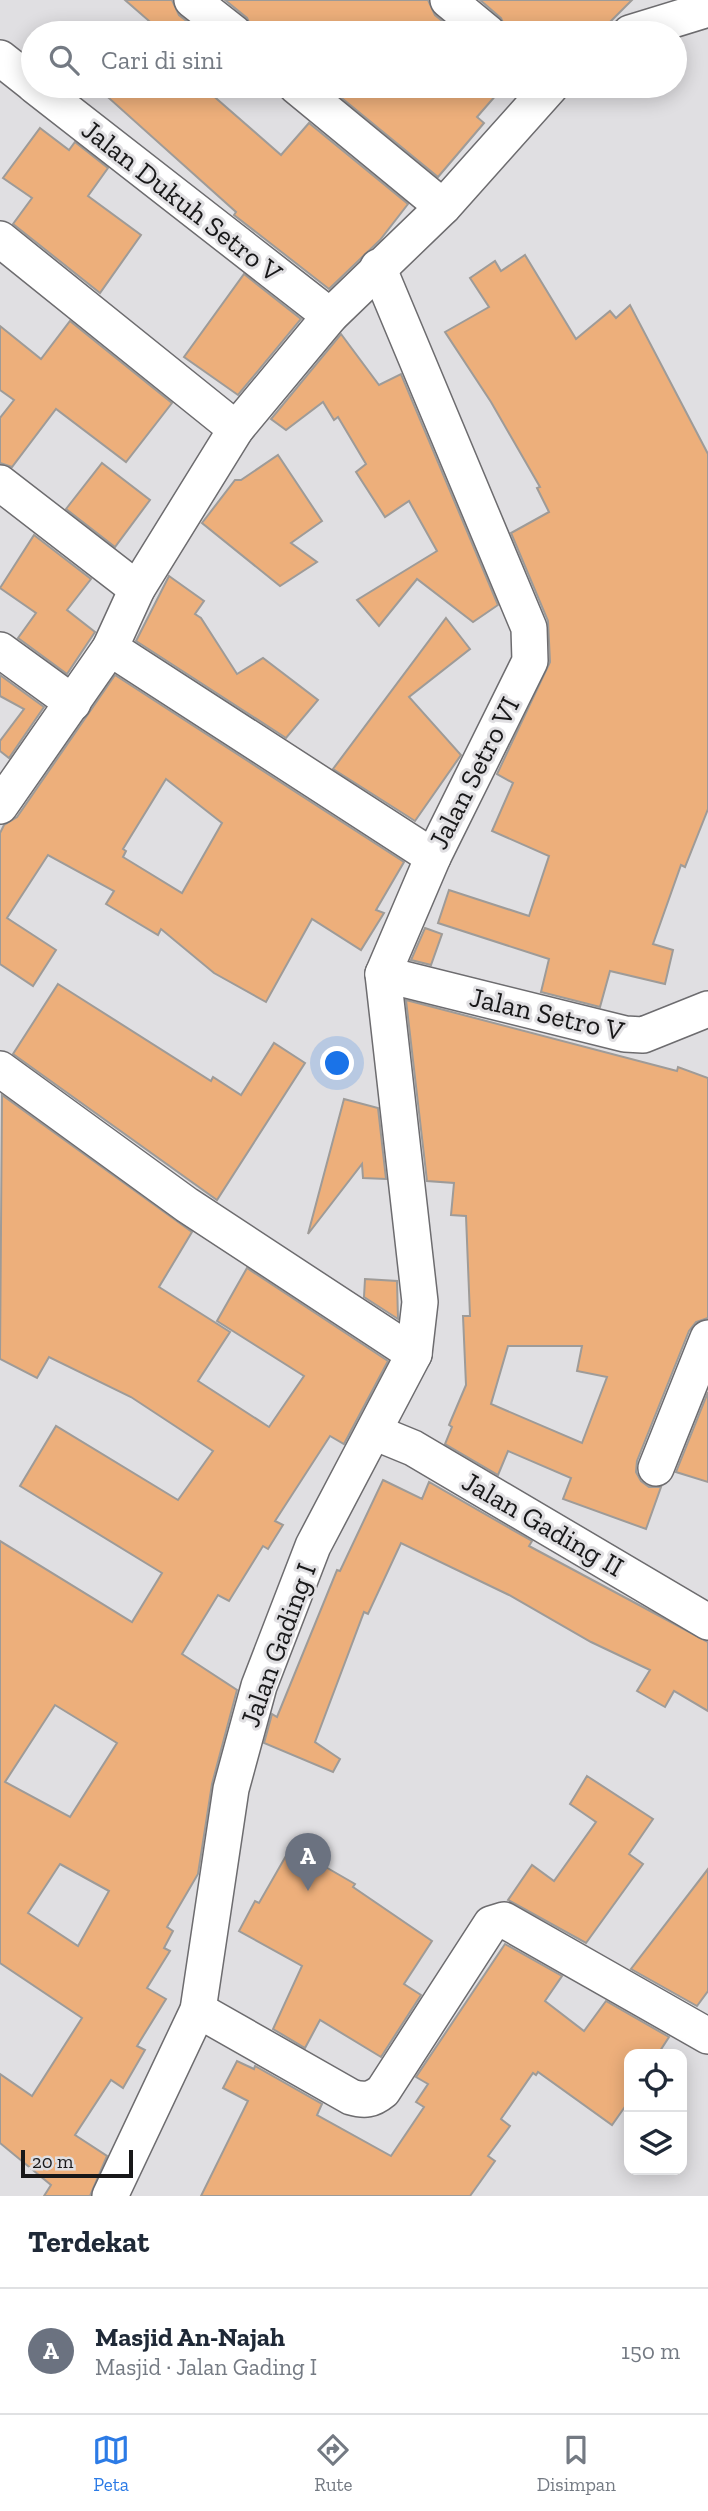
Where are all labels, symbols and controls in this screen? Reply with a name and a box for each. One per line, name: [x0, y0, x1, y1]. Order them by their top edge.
search box: [21, 21, 687, 98]
icon: search: [45, 41, 83, 79]
text: Cari di sini: [101, 44, 223, 76]
street label: Jalan Dukuh Setro V: [75, 113, 289, 290]
street label: Jalan Setro VI: [422, 692, 526, 854]
street label: Jalan Setro V: [467, 980, 628, 1048]
your location: [320, 1046, 354, 1080]
street label: Jalan Gading II: [456, 1465, 630, 1583]
street label: Jalan Gading I: [233, 1559, 323, 1731]
pin: A: [285, 1833, 331, 1891]
map controls: [624, 2049, 687, 2175]
button: locate: [624, 2049, 687, 2112]
button: layers: [624, 2112, 687, 2175]
scale bar: [21, 2147, 133, 2179]
text: 20 m: [32, 2150, 73, 2173]
text: Terdekat: [28, 2224, 149, 2260]
text: Masjid An-Najah: [95, 2321, 285, 2353]
text: A: [43, 2337, 59, 2365]
text: 150 m: [621, 2337, 680, 2365]
text: Masjid · Jalan Gading I: [95, 2353, 317, 2381]
tab: Peta: [92, 2431, 130, 2496]
tab: Rute: [314, 2431, 353, 2496]
tab: Disimpan: [537, 2431, 616, 2496]

